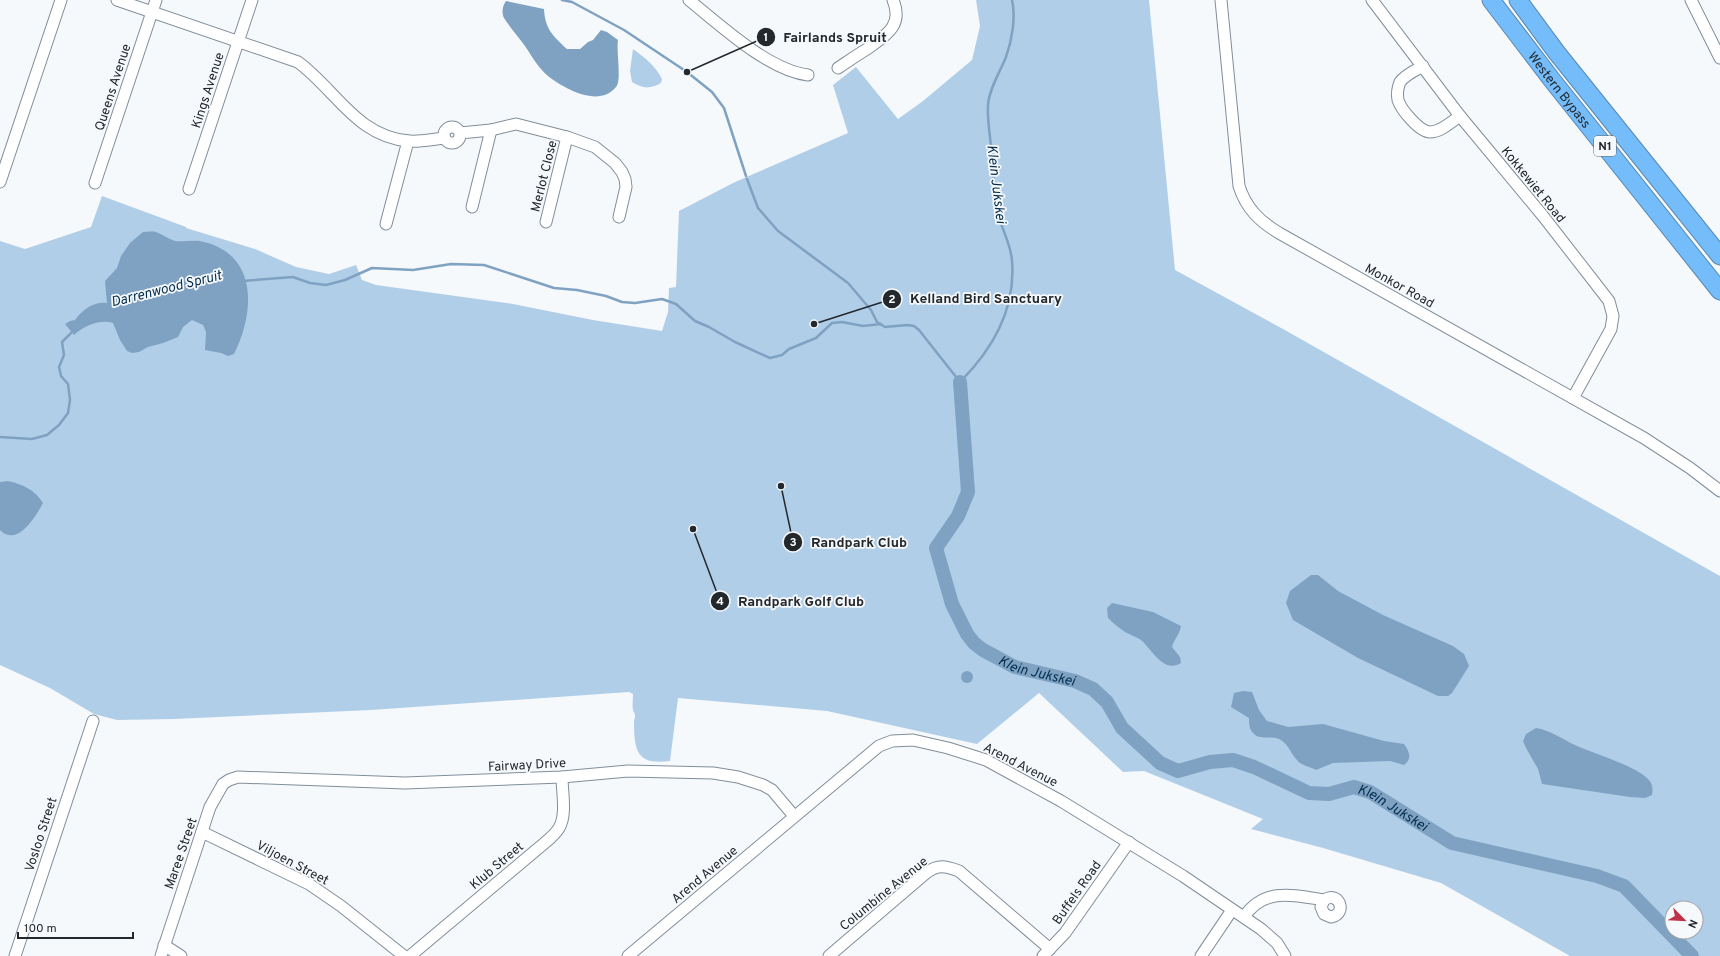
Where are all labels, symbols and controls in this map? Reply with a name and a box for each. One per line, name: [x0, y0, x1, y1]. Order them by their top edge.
callout: Fairlands Spruit: [756, 24, 895, 50]
text: 1: [764, 30, 768, 46]
text: Fairlands Spruit: [783, 30, 887, 47]
street label: Queens Avenue: [92, 42, 135, 133]
street label: Western Bypass: [1523, 49, 1593, 132]
street label: Kings Avenue: [189, 51, 229, 131]
road number: N1: [1594, 136, 1616, 156]
street label: Merlot Close: [528, 139, 562, 214]
water label: Klein Jukskei: [982, 144, 1009, 226]
street label: Kokkewiet Road: [1497, 144, 1568, 227]
street label: Monkor Road: [1362, 261, 1437, 312]
water label: Darrenwood Spruit: [109, 267, 225, 311]
callout: Kelland Bird Sanctuary: [882, 286, 1070, 312]
text: Kelland Bird Sanctuary: [910, 291, 1062, 308]
text: 2: [888, 292, 896, 308]
callout: Randpark Club: [783, 529, 915, 555]
text: 3: [789, 535, 797, 551]
text: Randpark Club: [811, 535, 907, 552]
callout: Randpark Golf Club: [710, 588, 872, 614]
text: 4: [716, 594, 724, 610]
text: Randpark Golf Club: [738, 594, 864, 611]
water label: Klein Jukskei: [995, 653, 1078, 691]
street label: Arend Avenue: [980, 740, 1060, 791]
street label: Fairway Drive: [488, 756, 567, 776]
water label: Klein Jukskei: [1355, 782, 1432, 837]
street label: Vosloo Street: [22, 795, 61, 874]
street label: Maree Street: [162, 816, 202, 892]
street label: Viljoen Street: [253, 838, 331, 890]
street label: Klub Street: [467, 839, 528, 894]
street label: Arend Avenue: [669, 843, 742, 908]
street label: Columbine Avenue: [837, 854, 932, 935]
street label: Buffels Road: [1050, 858, 1105, 928]
north arrow: [1664, 900, 1704, 940]
scale bar: [18, 914, 133, 940]
text: N: [1684, 917, 1700, 930]
text: 100 m: [24, 921, 57, 937]

